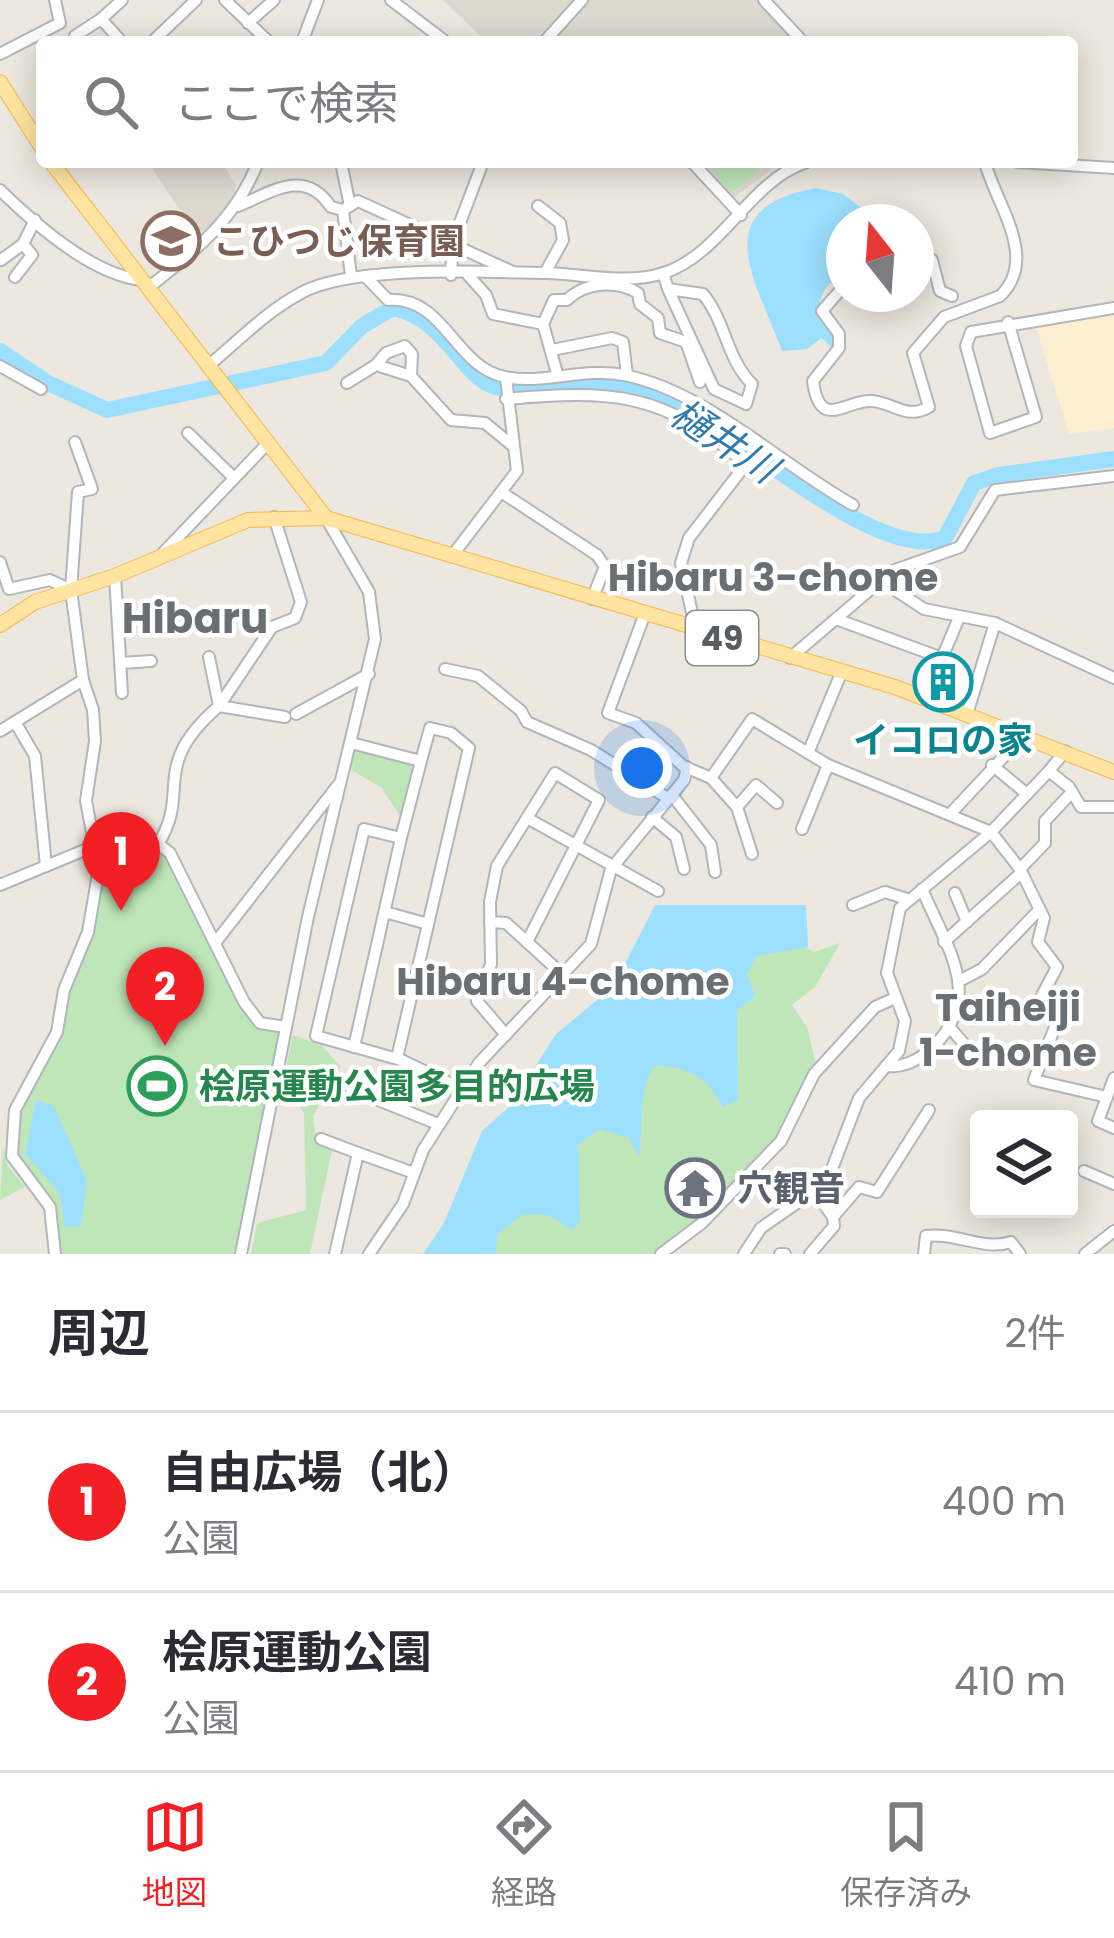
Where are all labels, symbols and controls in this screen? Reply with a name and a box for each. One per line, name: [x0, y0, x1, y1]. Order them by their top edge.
search box: [36, 36, 1078, 168]
icon: search: [78, 69, 144, 135]
text: ここで検索: [174, 72, 399, 135]
north arrow: [826, 204, 934, 312]
school or university icon: こひつじ保育園: [140, 210, 202, 272]
place label: こひつじ保育園: [213, 216, 465, 267]
water label: 樋井川: [660, 386, 791, 498]
district label: Hibaru 3-chome: [608, 550, 938, 605]
district label: Hibaru: [122, 589, 268, 648]
road number: 49: [686, 611, 758, 665]
building icon: イコロの家: [912, 651, 974, 713]
place label: イコロの家: [853, 715, 1033, 766]
your location: [612, 738, 672, 798]
pin: 1: [82, 812, 160, 911]
pin: 2: [126, 947, 204, 1046]
district label: Hibaru 4-chome: [396, 954, 730, 1009]
district label: Taiheiji 1-chome: [919, 980, 1097, 1080]
sports icon: 桧原運動公園多目的広場: [126, 1055, 188, 1117]
place label: 桧原運動公園多目的広場: [199, 1061, 595, 1112]
map controls: [970, 1110, 1078, 1218]
button: layers: [970, 1110, 1078, 1218]
temple icon: 穴観音: [664, 1157, 726, 1219]
place label: 穴観音: [737, 1163, 845, 1214]
text: 周辺: [48, 1297, 150, 1369]
text: 2件: [1005, 1306, 1066, 1361]
text: 自由広場（北）: [162, 1441, 477, 1504]
text: 1: [80, 1474, 94, 1529]
text: 400 m: [942, 1474, 1066, 1529]
text: 公園: [162, 1511, 240, 1566]
text: 桧原運動公園: [162, 1621, 432, 1684]
text: 2: [76, 1654, 98, 1709]
text: 410 m: [954, 1654, 1066, 1709]
text: 公園: [162, 1691, 240, 1746]
tab: 地図: [142, 1794, 208, 1918]
tab: 経路: [491, 1794, 557, 1918]
tab: 保存済み: [840, 1794, 972, 1918]

